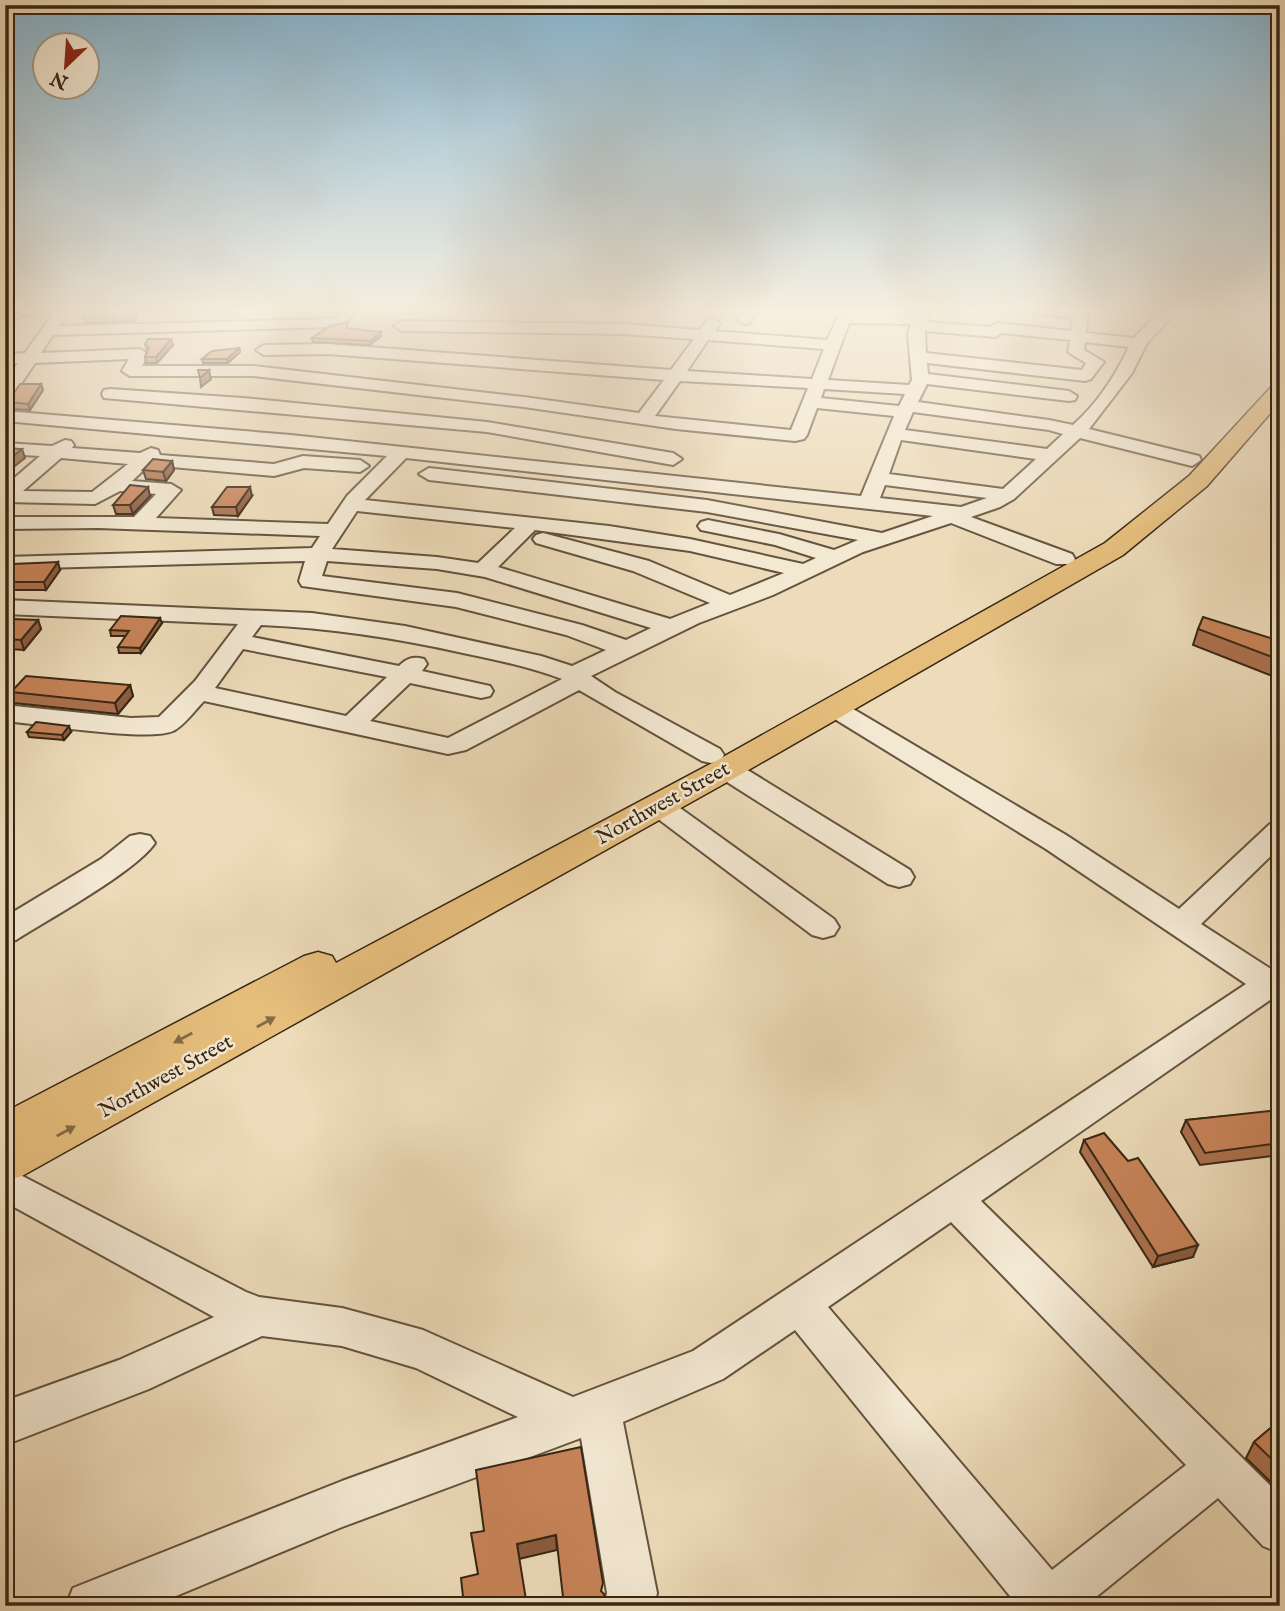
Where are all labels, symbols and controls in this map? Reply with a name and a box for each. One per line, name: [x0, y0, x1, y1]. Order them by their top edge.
north arrow: [32, 32, 102, 102]
text: N: [47, 65, 73, 94]
street label: Northwest Street: [591, 756, 735, 852]
one-way arrow: [256, 1016, 275, 1028]
street label: Northwest Street: [94, 1029, 238, 1125]
one-way arrow: [174, 1032, 193, 1044]
one-way arrow: [56, 1125, 76, 1137]

